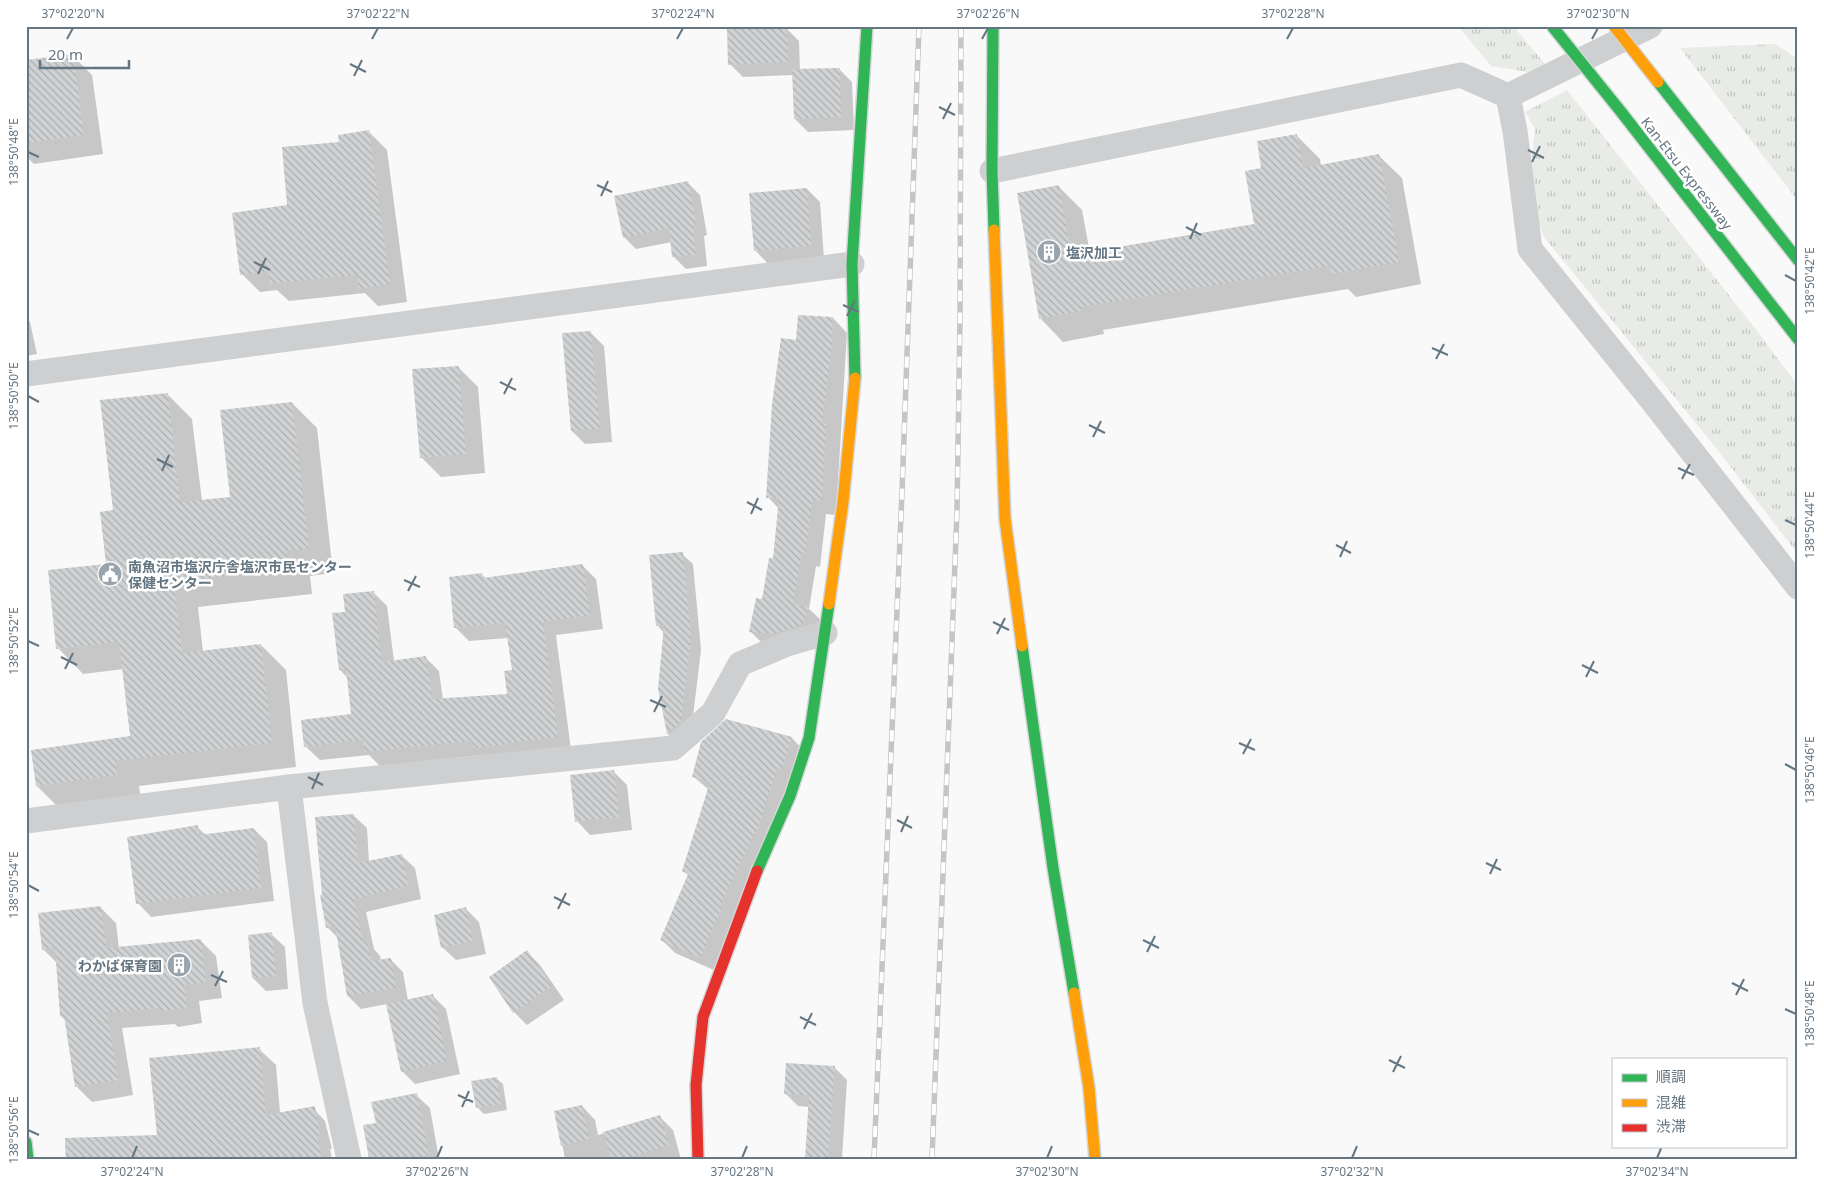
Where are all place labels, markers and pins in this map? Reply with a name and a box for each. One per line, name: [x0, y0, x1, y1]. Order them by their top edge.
building icon: 塩沢加工: [1036, 239, 1062, 265]
place label: 塩沢加工: [1066, 243, 1122, 262]
place label: 南魚沼市塩沢庁舎塩沢市民センター 保健センター: [128, 557, 352, 592]
public building icon: 南魚沼市塩沢庁舎塩沢市民センター 保健センター: [97, 561, 123, 587]
building icon: わかば保育園: [166, 952, 192, 978]
place label: わかば保育園: [78, 956, 162, 975]

